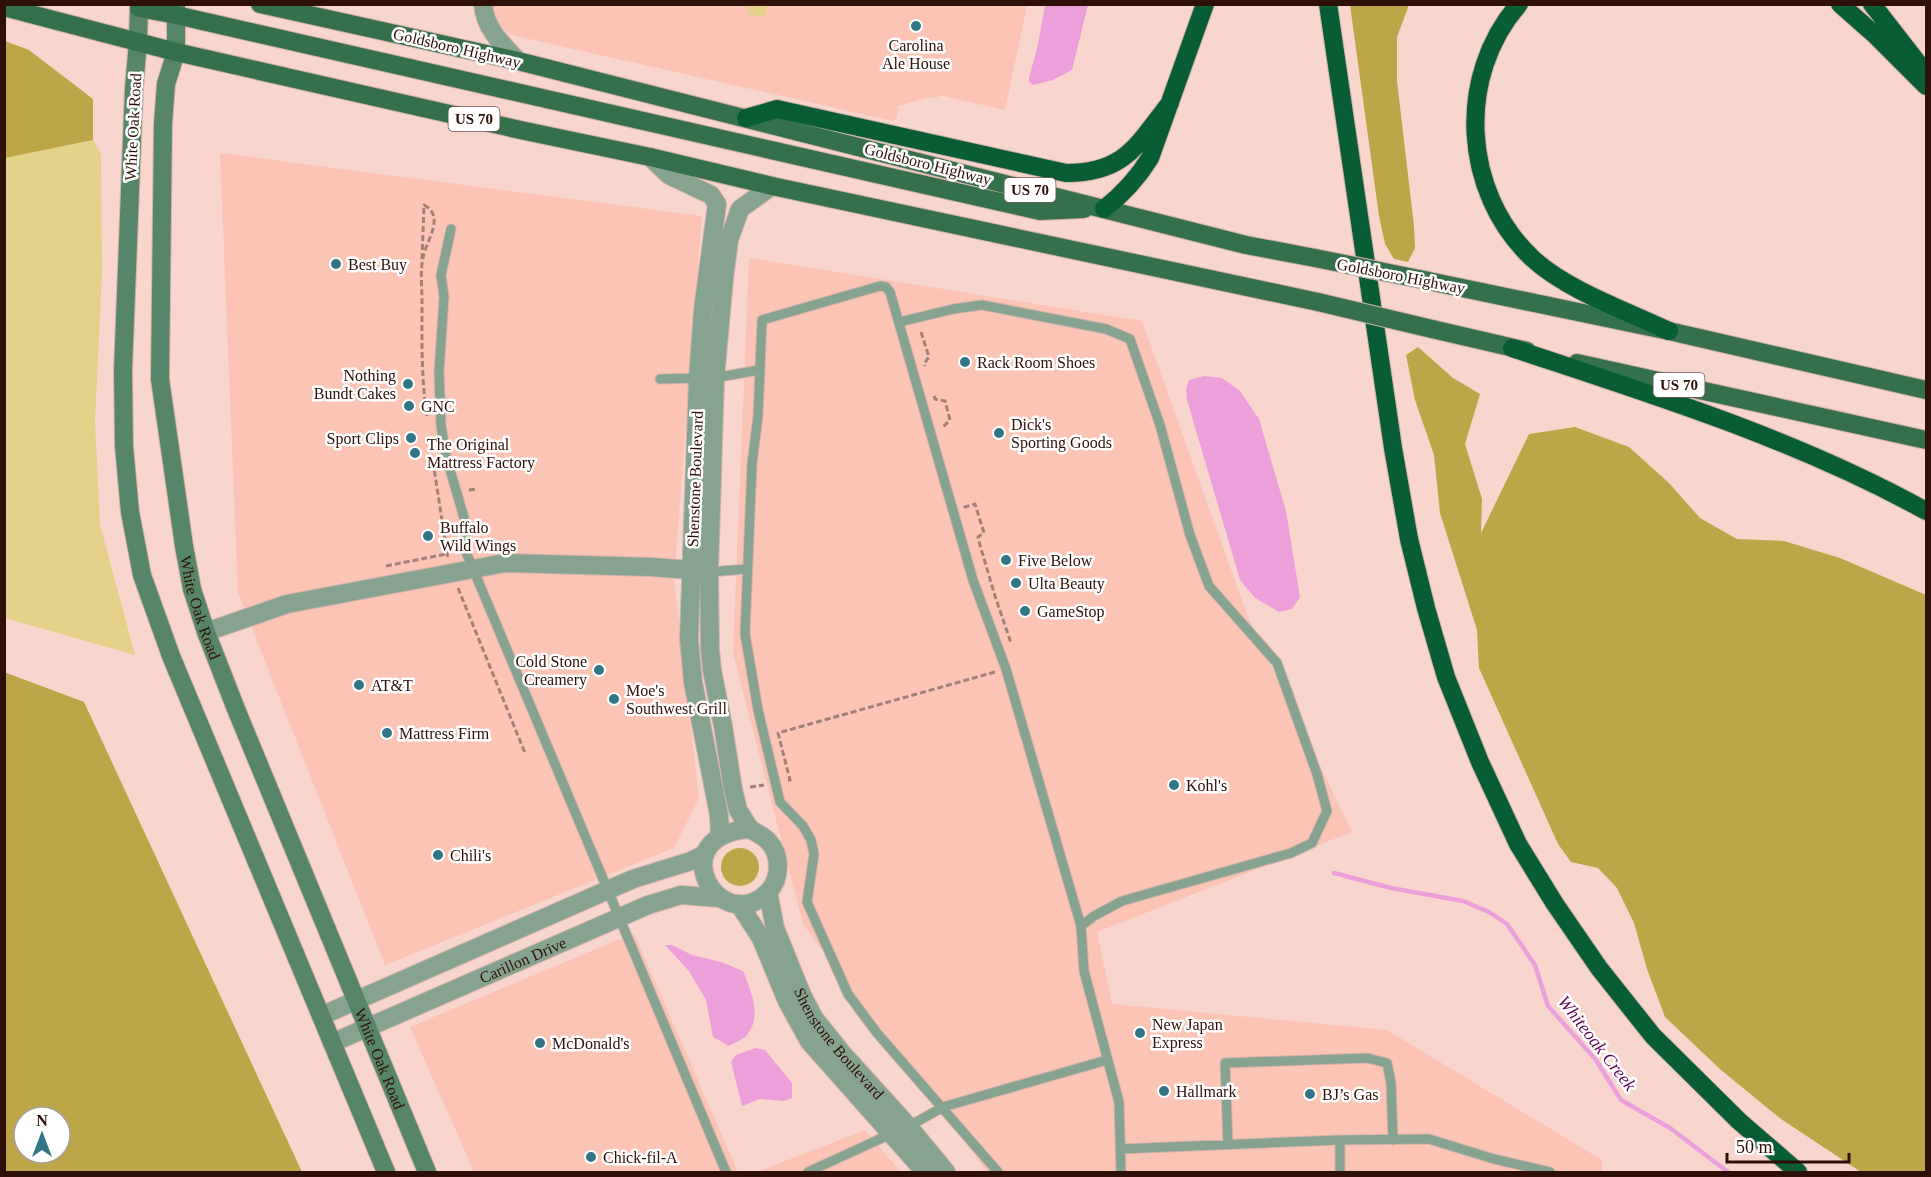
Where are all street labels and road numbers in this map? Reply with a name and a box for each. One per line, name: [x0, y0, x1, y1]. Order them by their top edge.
street label: Goldsboro Highway: [391, 25, 522, 72]
street label: White Oak Road: [122, 73, 144, 181]
road number: US 70: [448, 107, 500, 131]
street label: Goldsboro Highway: [863, 140, 993, 189]
road number: US 70: [1004, 178, 1056, 202]
street label: Goldsboro Highway: [1335, 255, 1467, 298]
road number: US 70: [1654, 373, 1704, 397]
street label: Shenstone Boulevard: [684, 411, 706, 547]
street label: White Oak Road: [177, 554, 224, 662]
street label: Carillon Drive: [477, 933, 569, 986]
street label: Shenstone Boulevard: [791, 985, 888, 1102]
street label: White Oak Road: [352, 1005, 409, 1111]

